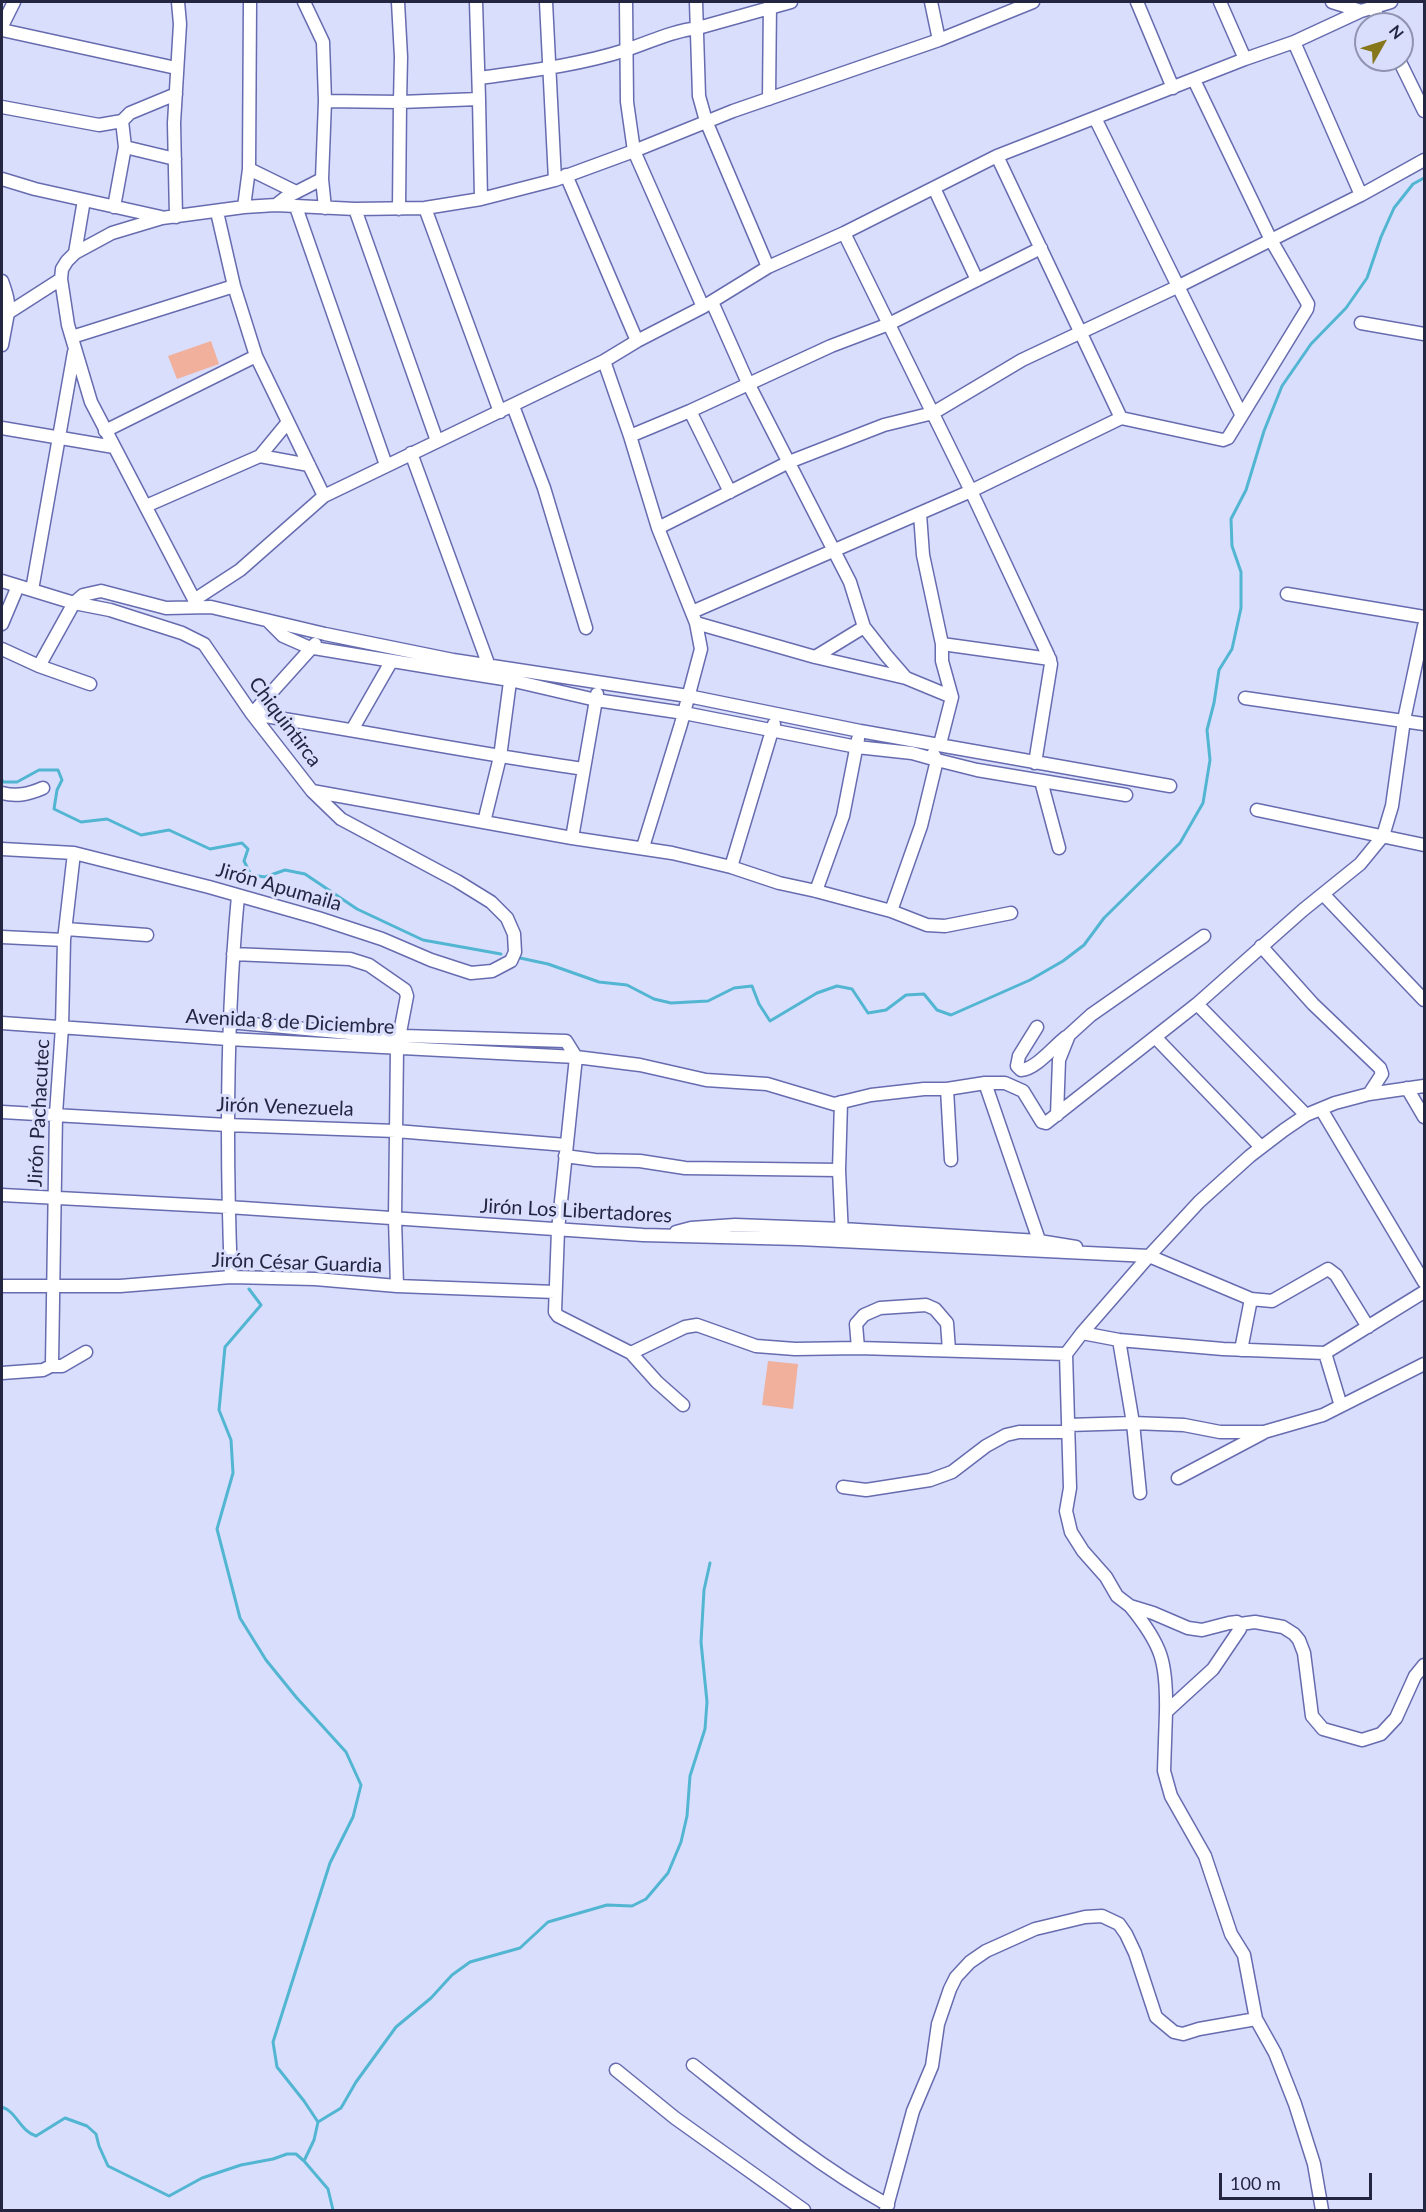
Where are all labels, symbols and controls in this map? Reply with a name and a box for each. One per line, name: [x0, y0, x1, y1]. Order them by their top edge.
north arrow: [1354, 12, 1414, 72]
text: N: [1386, 21, 1408, 42]
street label: Chiquintirca: [243, 672, 327, 772]
street label: Jirón Apumaila: [214, 858, 344, 916]
street label: Avenida 8 de Diciembre: [185, 1005, 395, 1039]
street label: Jirón Pachacutec: [23, 1039, 55, 1187]
street label: Jirón Venezuela: [216, 1093, 354, 1121]
street label: Jirón Los Libertadores: [479, 1194, 673, 1228]
street label: Jirón César Guardia: [211, 1248, 383, 1278]
scale bar: [1222, 2161, 1375, 2199]
text: 100 m: [1230, 2172, 1281, 2194]

